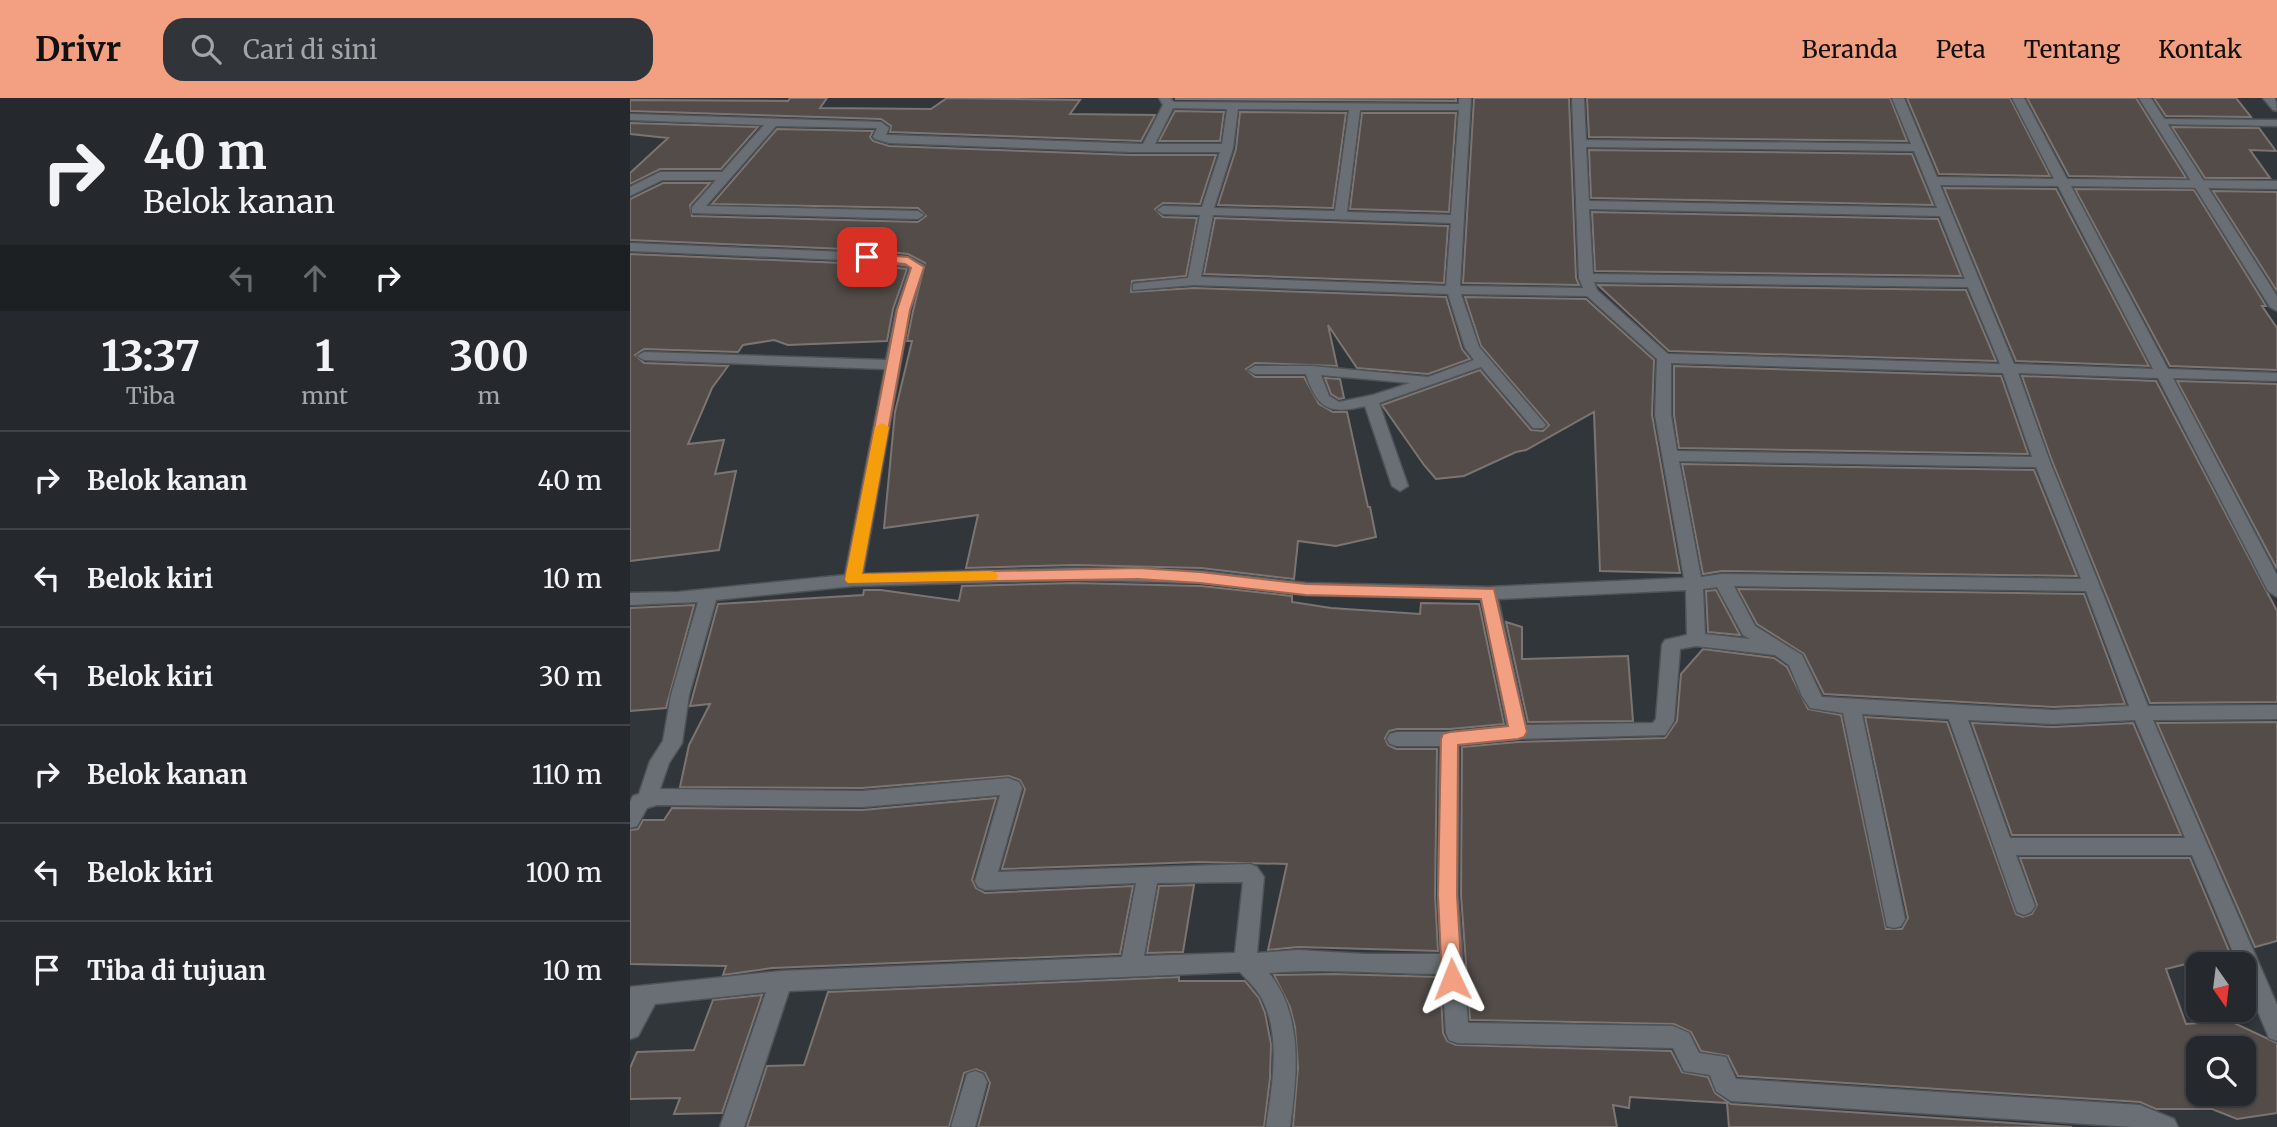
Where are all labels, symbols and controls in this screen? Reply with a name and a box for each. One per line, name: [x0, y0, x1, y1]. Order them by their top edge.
search box: [163, 18, 653, 81]
text: Drivr: [35, 29, 121, 70]
icon: search: [187, 30, 225, 68]
text: Cari di sini: [243, 33, 377, 66]
text: Beranda: [1802, 34, 1898, 65]
text: Peta: [1936, 34, 1986, 65]
text: Tentang: [2024, 34, 2120, 65]
text: Kontak: [2158, 34, 2242, 65]
text: 40 m: [143, 121, 267, 182]
icon: right: [28, 126, 119, 217]
text: Belok kanan: [143, 182, 335, 222]
pin: [837, 227, 897, 287]
icon: arrive: [848, 238, 886, 276]
icon: left: [223, 259, 261, 297]
icon: ahead: [296, 259, 334, 297]
icon: right: [369, 259, 407, 297]
text: 13:37: [101, 330, 200, 382]
text: 1: [315, 330, 334, 382]
text: 300: [449, 330, 529, 382]
text: Tiba: [126, 381, 175, 410]
text: mnt: [301, 381, 348, 410]
text: m: [478, 381, 500, 410]
icon: right: [28, 461, 66, 499]
text: Belok kanan: [87, 464, 247, 497]
text: 40 m: [538, 464, 602, 497]
icon: left: [28, 559, 66, 597]
text: Belok kiri: [87, 562, 213, 595]
text: 10 m: [543, 562, 602, 595]
icon: left: [28, 657, 66, 695]
text: Belok kiri: [87, 660, 213, 693]
text: 30 m: [539, 660, 602, 693]
icon: right: [28, 755, 66, 793]
text: Belok kanan: [87, 758, 247, 791]
text: 110 m: [532, 758, 602, 791]
icon: left: [28, 853, 66, 891]
text: Belok kiri: [87, 856, 213, 889]
text: 100 m: [526, 856, 602, 889]
position arrow: [1415, 942, 1489, 1016]
icon: arrive: [28, 951, 66, 989]
north arrow: [2186, 952, 2256, 1022]
map controls: [2186, 952, 2256, 1106]
text: Tiba di tujuan: [87, 954, 266, 987]
text: 10 m: [543, 954, 602, 987]
button: search: [2186, 1036, 2256, 1106]

